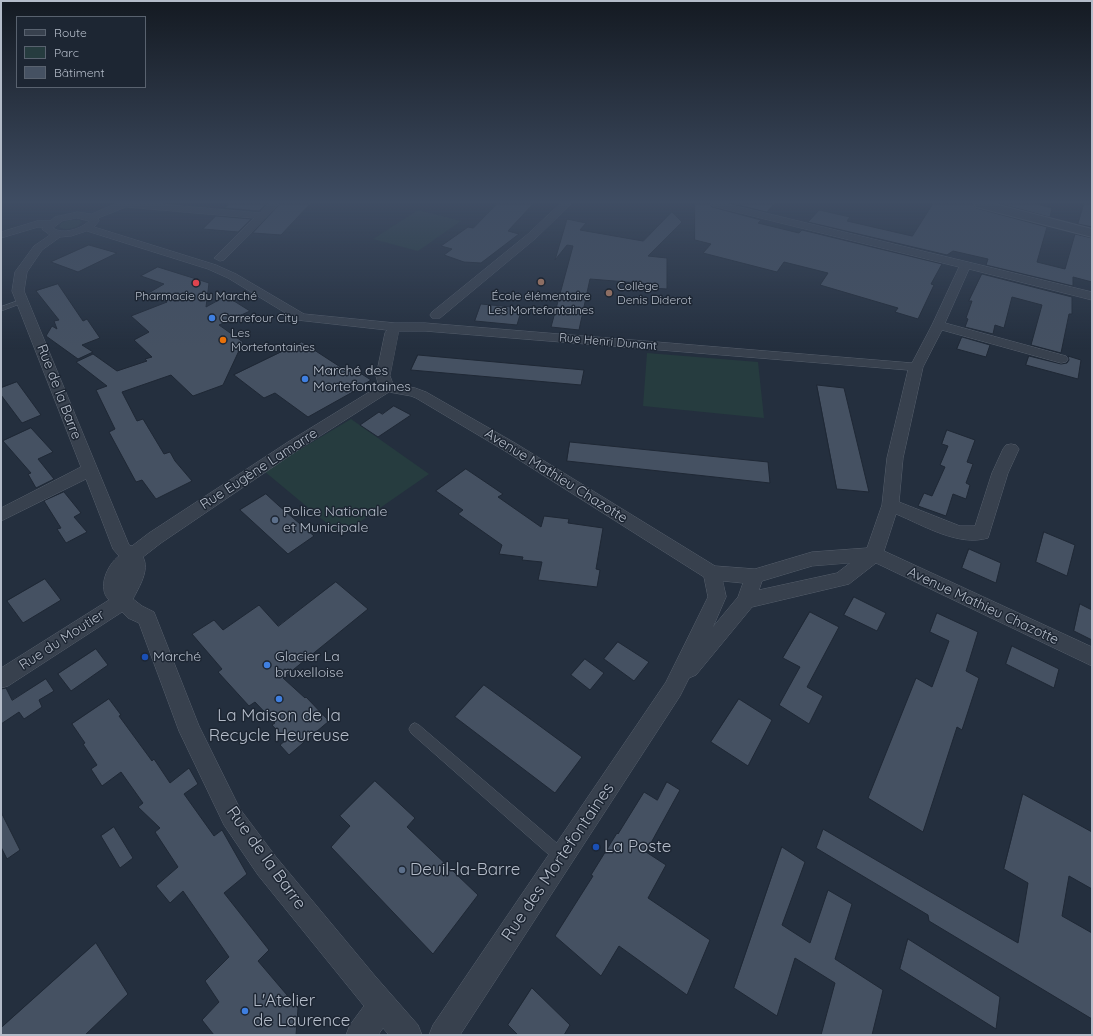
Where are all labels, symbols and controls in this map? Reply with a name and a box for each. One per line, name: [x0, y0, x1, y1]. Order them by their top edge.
legend: [16, 16, 146, 88]
text: Route: [54, 25, 87, 40]
text: Parc: [54, 45, 79, 60]
text: Bâtiment: [54, 65, 104, 80]
marker: École élémentaire Les Mortefontaines: [536, 277, 546, 287]
marker: Pharmacie du Marché: [191, 278, 201, 288]
place label: Collège Denis Diderot: [617, 279, 692, 307]
marker: Collège Denis Diderot: [604, 288, 614, 298]
place label: Pharmacie du Marché: [135, 289, 257, 303]
place label: École élémentaire Les Mortefontaines: [488, 289, 594, 317]
place label: Carrefour City: [220, 311, 298, 325]
marker: Carrefour City: [207, 313, 217, 323]
place label: Les Mortefontaines: [231, 326, 315, 354]
street label: Rue Henri Dunant: [558, 331, 658, 353]
marker: Les Mortefontaines: [218, 335, 228, 345]
street label: Rue de la Barre: [33, 342, 85, 442]
place label: Marché des Mortefontaines: [313, 363, 411, 396]
marker: Marché des Mortefontaines: [300, 374, 310, 384]
street label: Rue Eugène Lamarre: [197, 425, 321, 513]
street label: Avenue Mathieu Chazotte: [482, 425, 630, 527]
place label: Police Nationale et Municipale: [283, 504, 387, 536]
marker: Police Nationale et Municipale: [270, 515, 280, 525]
street label: Avenue Mathieu Chazotte: [905, 564, 1061, 648]
street label: Rue du Moutier: [16, 606, 108, 674]
place label: Marché: [153, 649, 201, 665]
place label: Glacier La bruxelloise: [275, 649, 344, 682]
marker: Marché: [140, 652, 150, 662]
marker: Glacier La bruxelloise: [262, 660, 272, 670]
marker: La Maison de la Recycle Heureuse: [274, 694, 284, 704]
place label: La Maison de la Recycle Heureuse: [209, 706, 349, 746]
street label: Rue des Mortefontaines: [497, 779, 619, 945]
street label: Rue de la Barre: [222, 803, 310, 913]
place label: La Poste: [604, 837, 671, 857]
marker: La Poste: [591, 842, 601, 852]
place label: Deuil-la-Barre: [410, 860, 520, 880]
marker: Deuil-la-Barre: [397, 865, 407, 875]
place label: L'Atelier de Laurence: [253, 991, 350, 1031]
marker: L'Atelier de Laurence: [240, 1006, 250, 1016]

